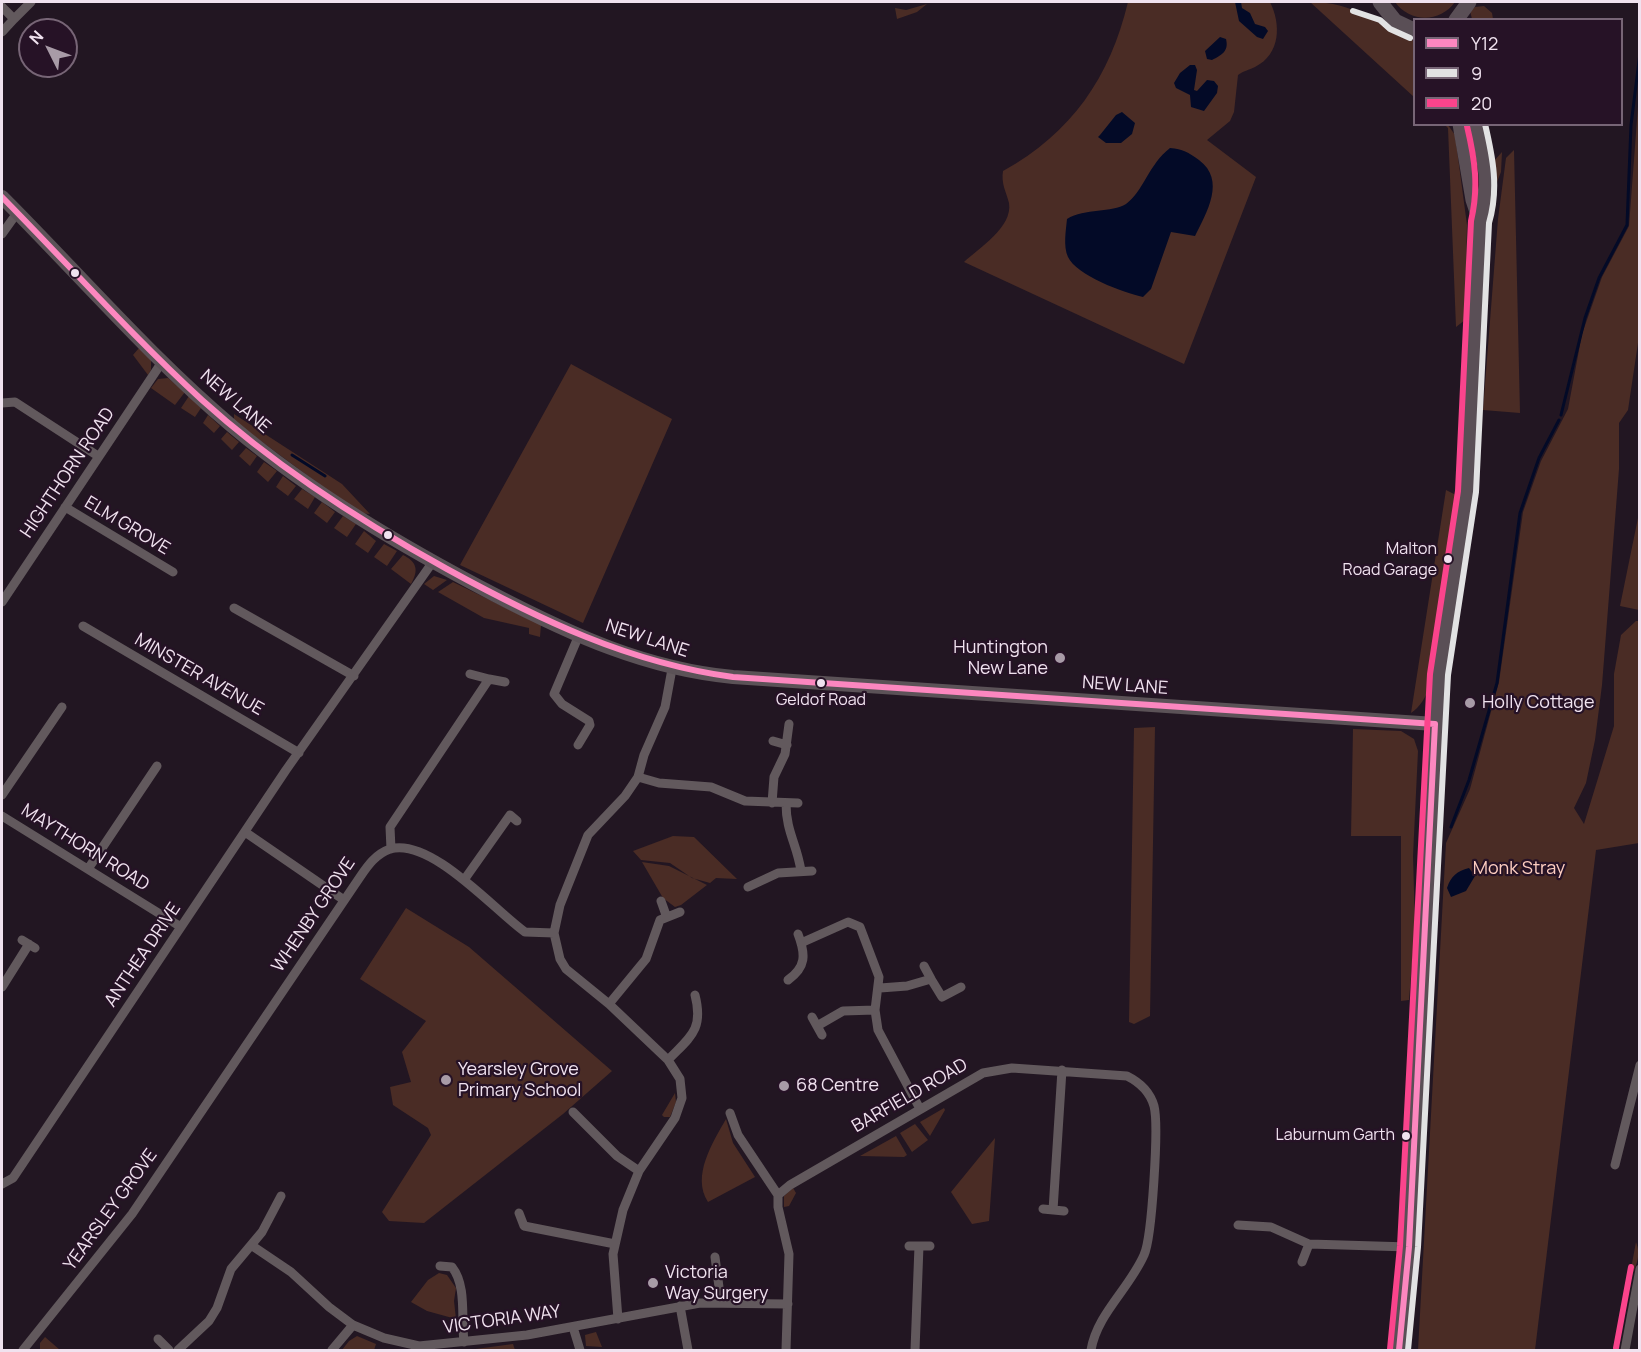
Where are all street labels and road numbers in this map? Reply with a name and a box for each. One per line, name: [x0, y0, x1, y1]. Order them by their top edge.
street label: NEW LANE: [195, 366, 275, 438]
street label: HIGHTHORN ROAD: [16, 404, 120, 542]
street label: ELM GROVE: [80, 492, 174, 560]
street label: NEW LANE: [603, 615, 691, 663]
street label: MINSTER AVENUE: [131, 629, 267, 721]
street label: NEW LANE: [1081, 672, 1169, 700]
street label: MAYTHORN ROAD: [17, 800, 153, 896]
street label: WHENBY GROVE: [268, 854, 360, 976]
street label: ANTHEA DRIVE: [100, 899, 186, 1011]
street label: BARFIELD ROAD: [848, 1054, 972, 1138]
street label: YEARSLEY GROVE: [60, 1145, 162, 1275]
street label: VICTORIA WAY: [442, 1301, 562, 1339]

